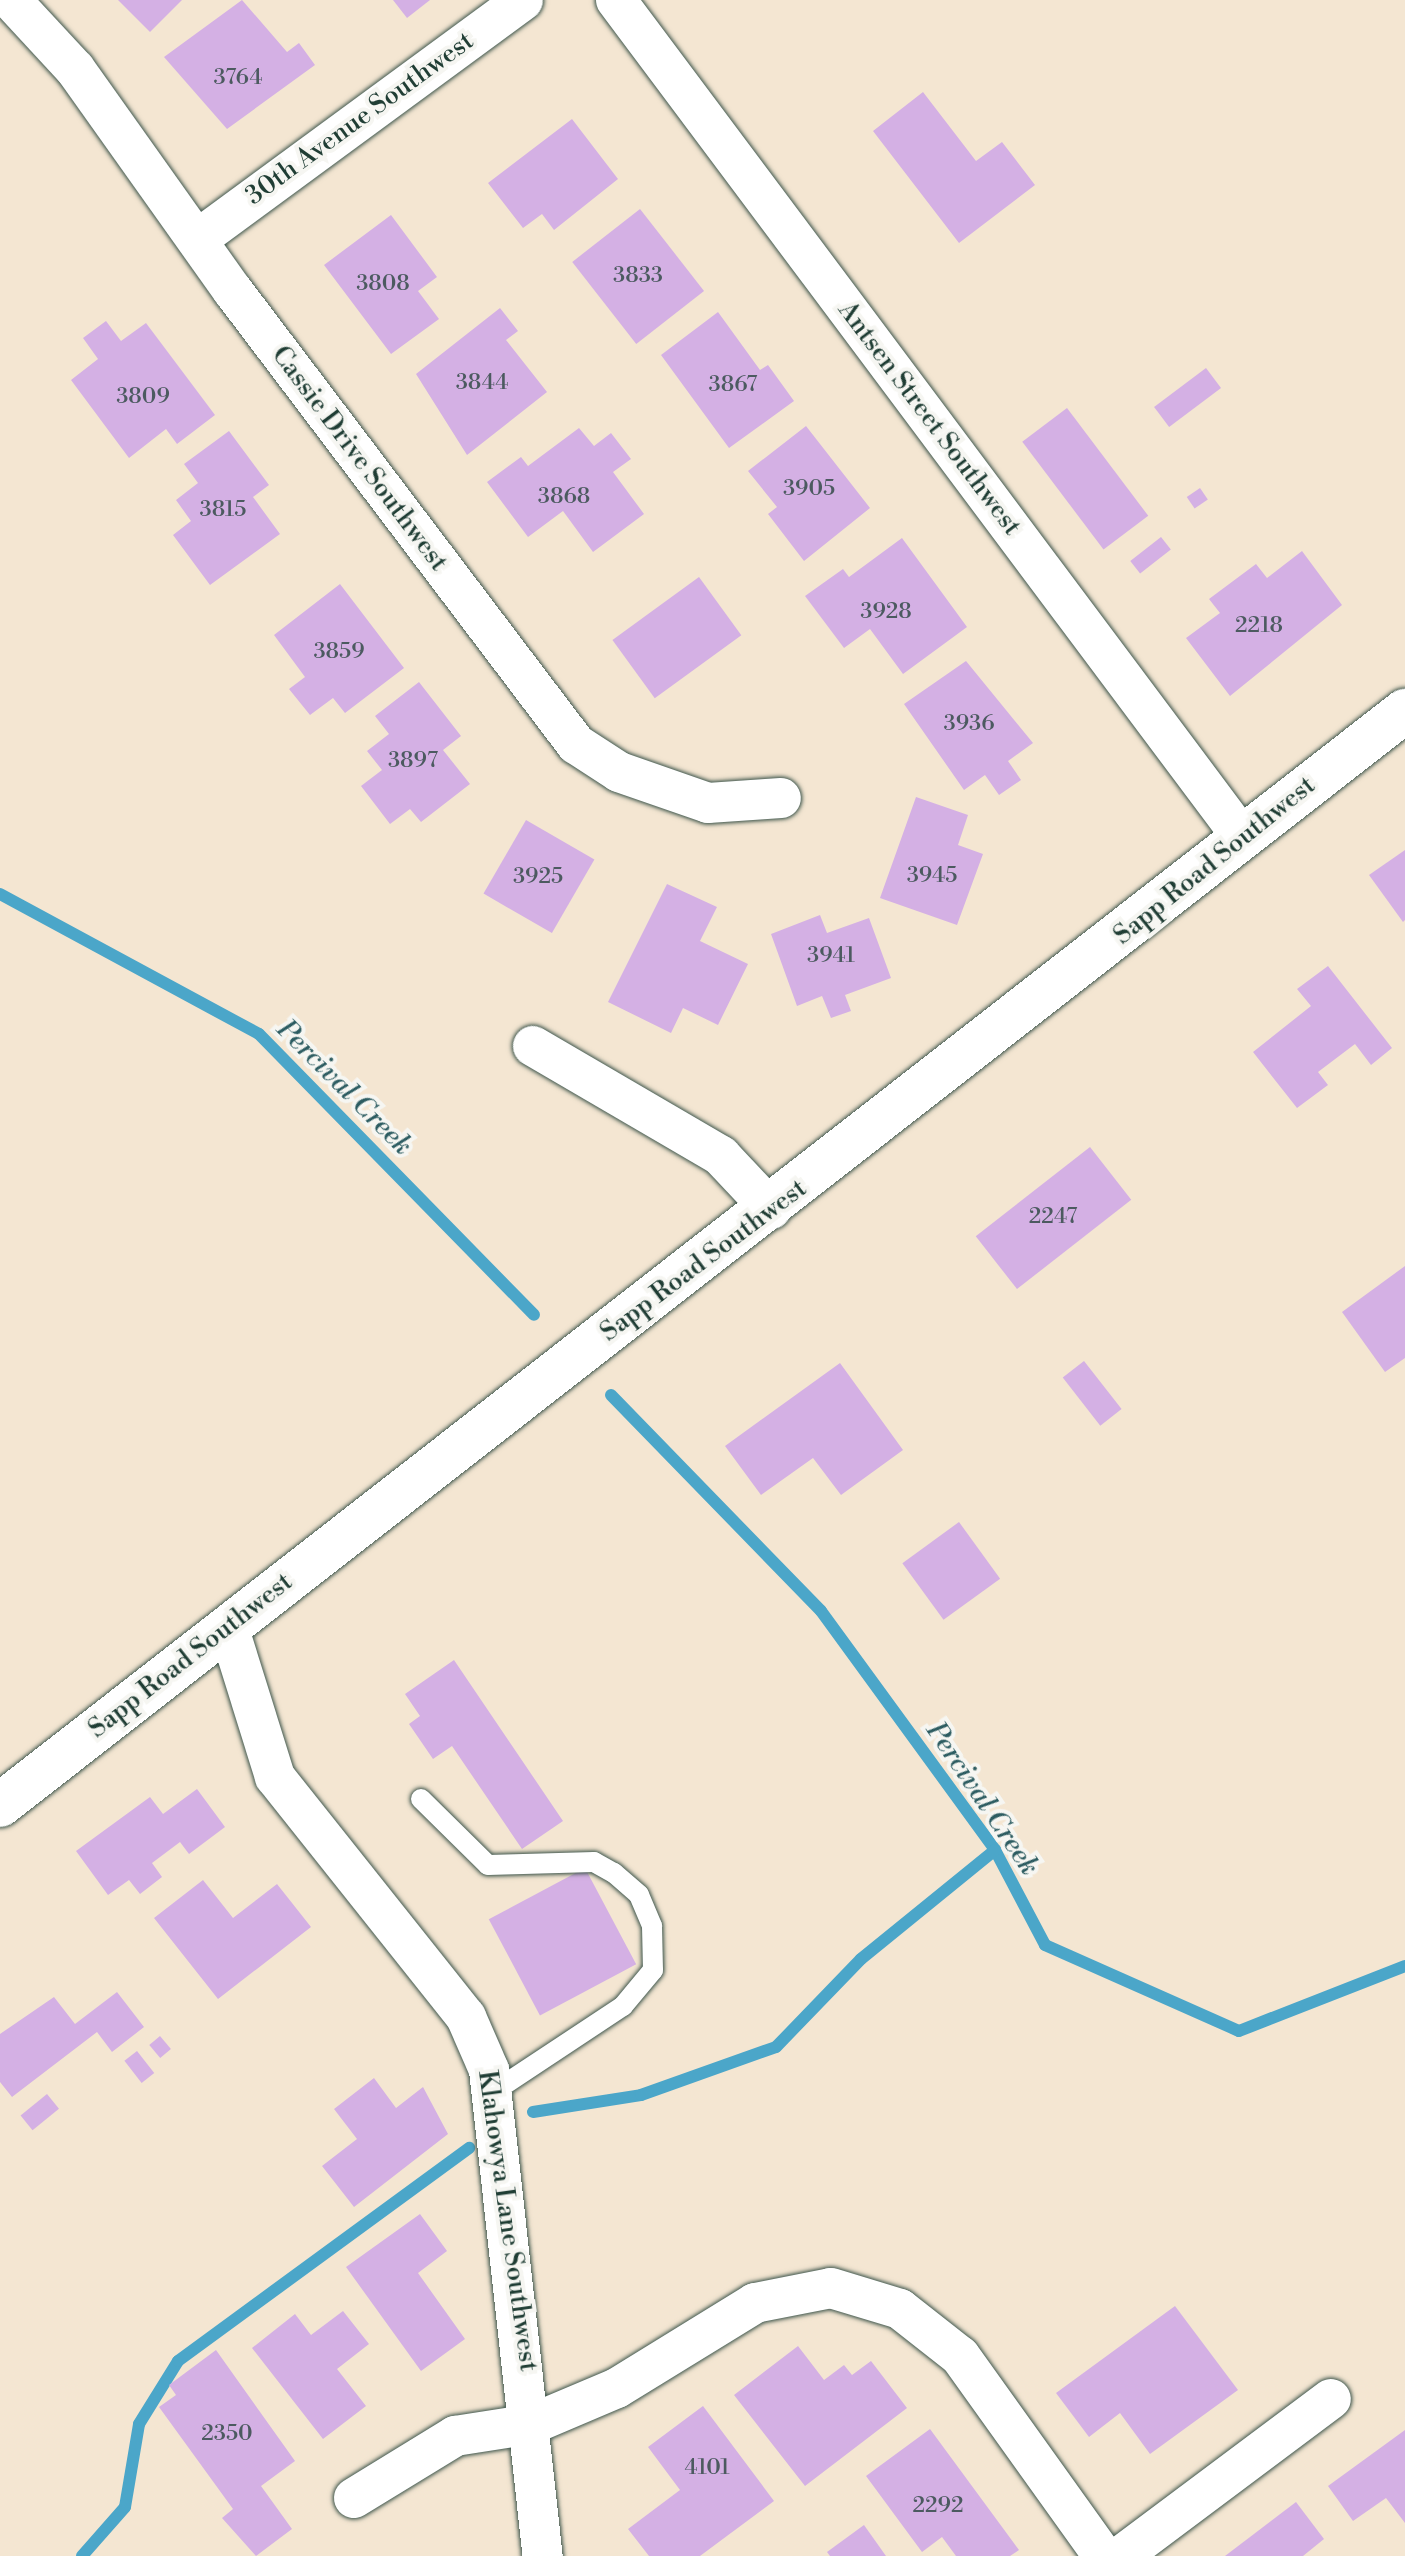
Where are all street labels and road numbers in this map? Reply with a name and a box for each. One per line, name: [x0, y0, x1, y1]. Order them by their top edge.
street label: 30th Avenue Southwest: [240, 26, 480, 212]
street label: Antsen Street Southwest: [831, 296, 1027, 542]
street label: Cassie Drive Southwest: [264, 340, 454, 578]
street label: Sapp Road Southwest: [1108, 770, 1322, 952]
street label: Sapp Road Southwest: [595, 1173, 813, 1349]
street label: Sapp Road Southwest: [83, 1567, 299, 1745]
street label: Klahowya Lane Southwest: [470, 2068, 544, 2374]

